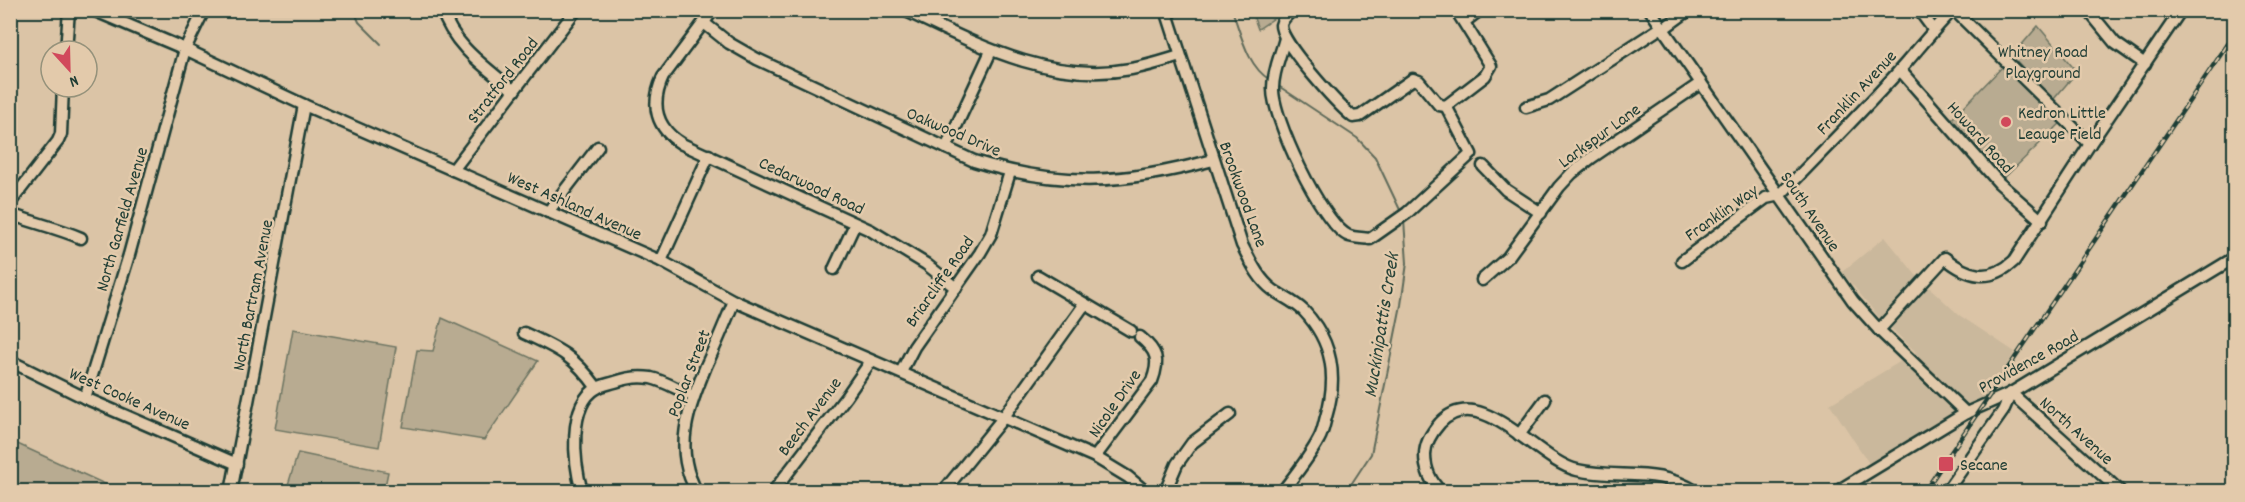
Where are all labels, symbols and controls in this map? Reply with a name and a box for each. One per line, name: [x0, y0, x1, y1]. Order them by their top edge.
street label: Stratford Road: [462, 33, 546, 130]
north arrow: [39, 39, 99, 99]
park label: Whitney Road Playground: [1998, 41, 2088, 87]
street label: Franklin Avenue: [1812, 46, 1904, 142]
text: N: [66, 68, 82, 93]
street label: Howard Road: [1940, 97, 2019, 181]
street label: Larkspur Lane: [1554, 99, 1647, 175]
street label: Oakwood Drive: [902, 102, 1004, 165]
place label: Kedron Little Leauge Field: [2018, 102, 2106, 148]
marker: Kedron Little Leauge Field: [1999, 115, 2013, 129]
street label: Brookwood Lane: [1211, 139, 1272, 251]
street label: North Garfield Avenue: [91, 144, 156, 295]
street label: Cedarwood Road: [754, 152, 868, 223]
street label: West Ashland Avenue: [503, 166, 645, 248]
street label: South Avenue: [1773, 167, 1845, 258]
street label: Franklin Way: [1680, 179, 1765, 249]
street label: North Bartram Avenue: [228, 218, 281, 373]
street label: Briarcliffe Road: [900, 232, 982, 333]
water label: Muckinipattis Creek: [1358, 249, 1409, 400]
street label: Providence Road: [1974, 325, 2084, 401]
street label: Poplar Street: [662, 326, 719, 421]
street label: West Cooke Avenue: [64, 362, 194, 438]
street label: Nicole Drive: [1083, 365, 1149, 444]
street label: Beech Avenue: [773, 373, 849, 462]
street label: North Avenue: [2033, 392, 2118, 472]
place label: Secane: [1960, 454, 2008, 479]
marker: Secane: [1937, 455, 1955, 473]

